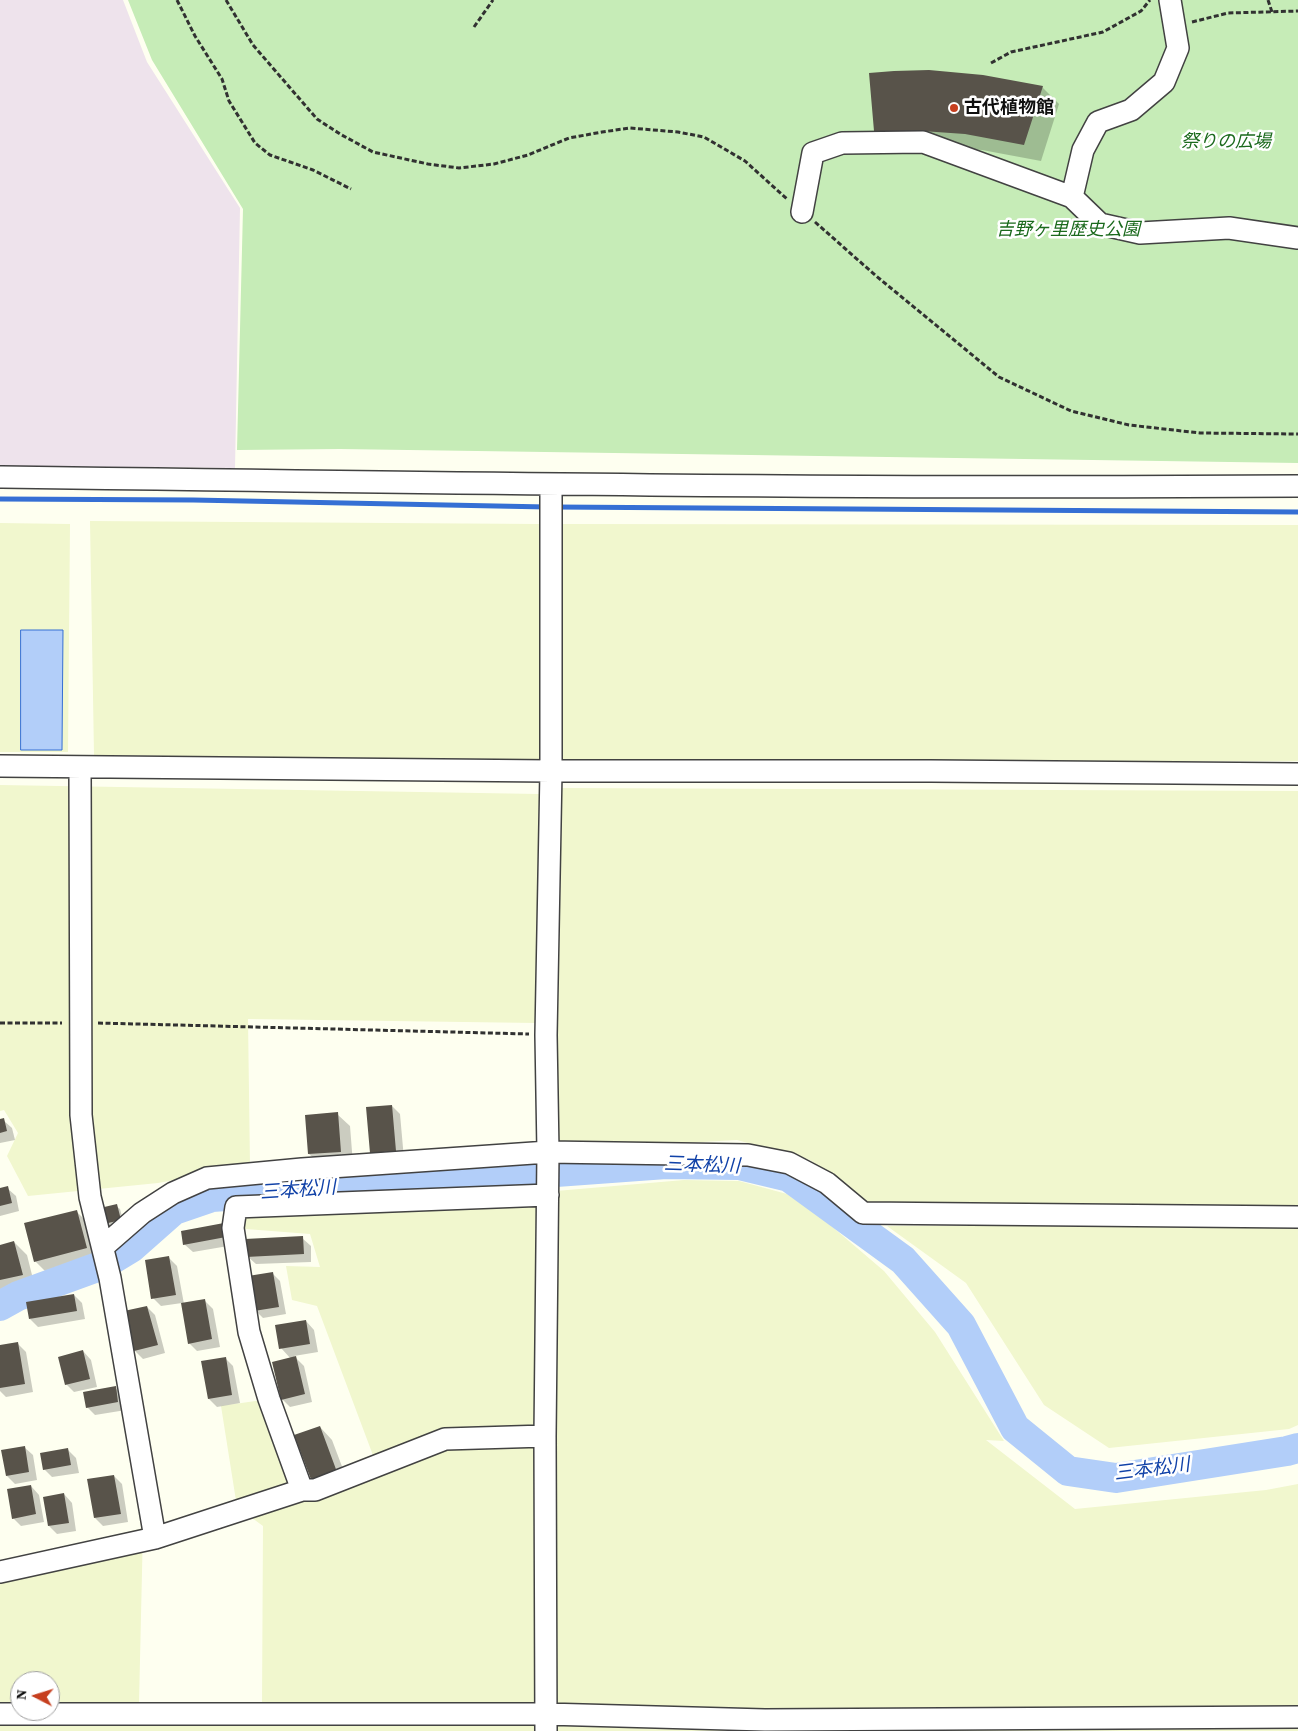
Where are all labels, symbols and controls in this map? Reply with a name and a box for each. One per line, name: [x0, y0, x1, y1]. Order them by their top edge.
place label: 古代植物館: [964, 97, 1054, 119]
marker: 古代植物館: [948, 102, 960, 114]
park label: 祭りの広場: [1181, 131, 1271, 153]
park label: 吉野ヶ里歴史公園: [996, 219, 1140, 241]
water label: 三本松川: [664, 1153, 740, 1179]
water label: 三本松川: [259, 1177, 337, 1205]
water label: 三本松川: [1113, 1454, 1191, 1486]
north arrow: [10, 1671, 60, 1721]
text: N: [11, 1689, 31, 1701]

